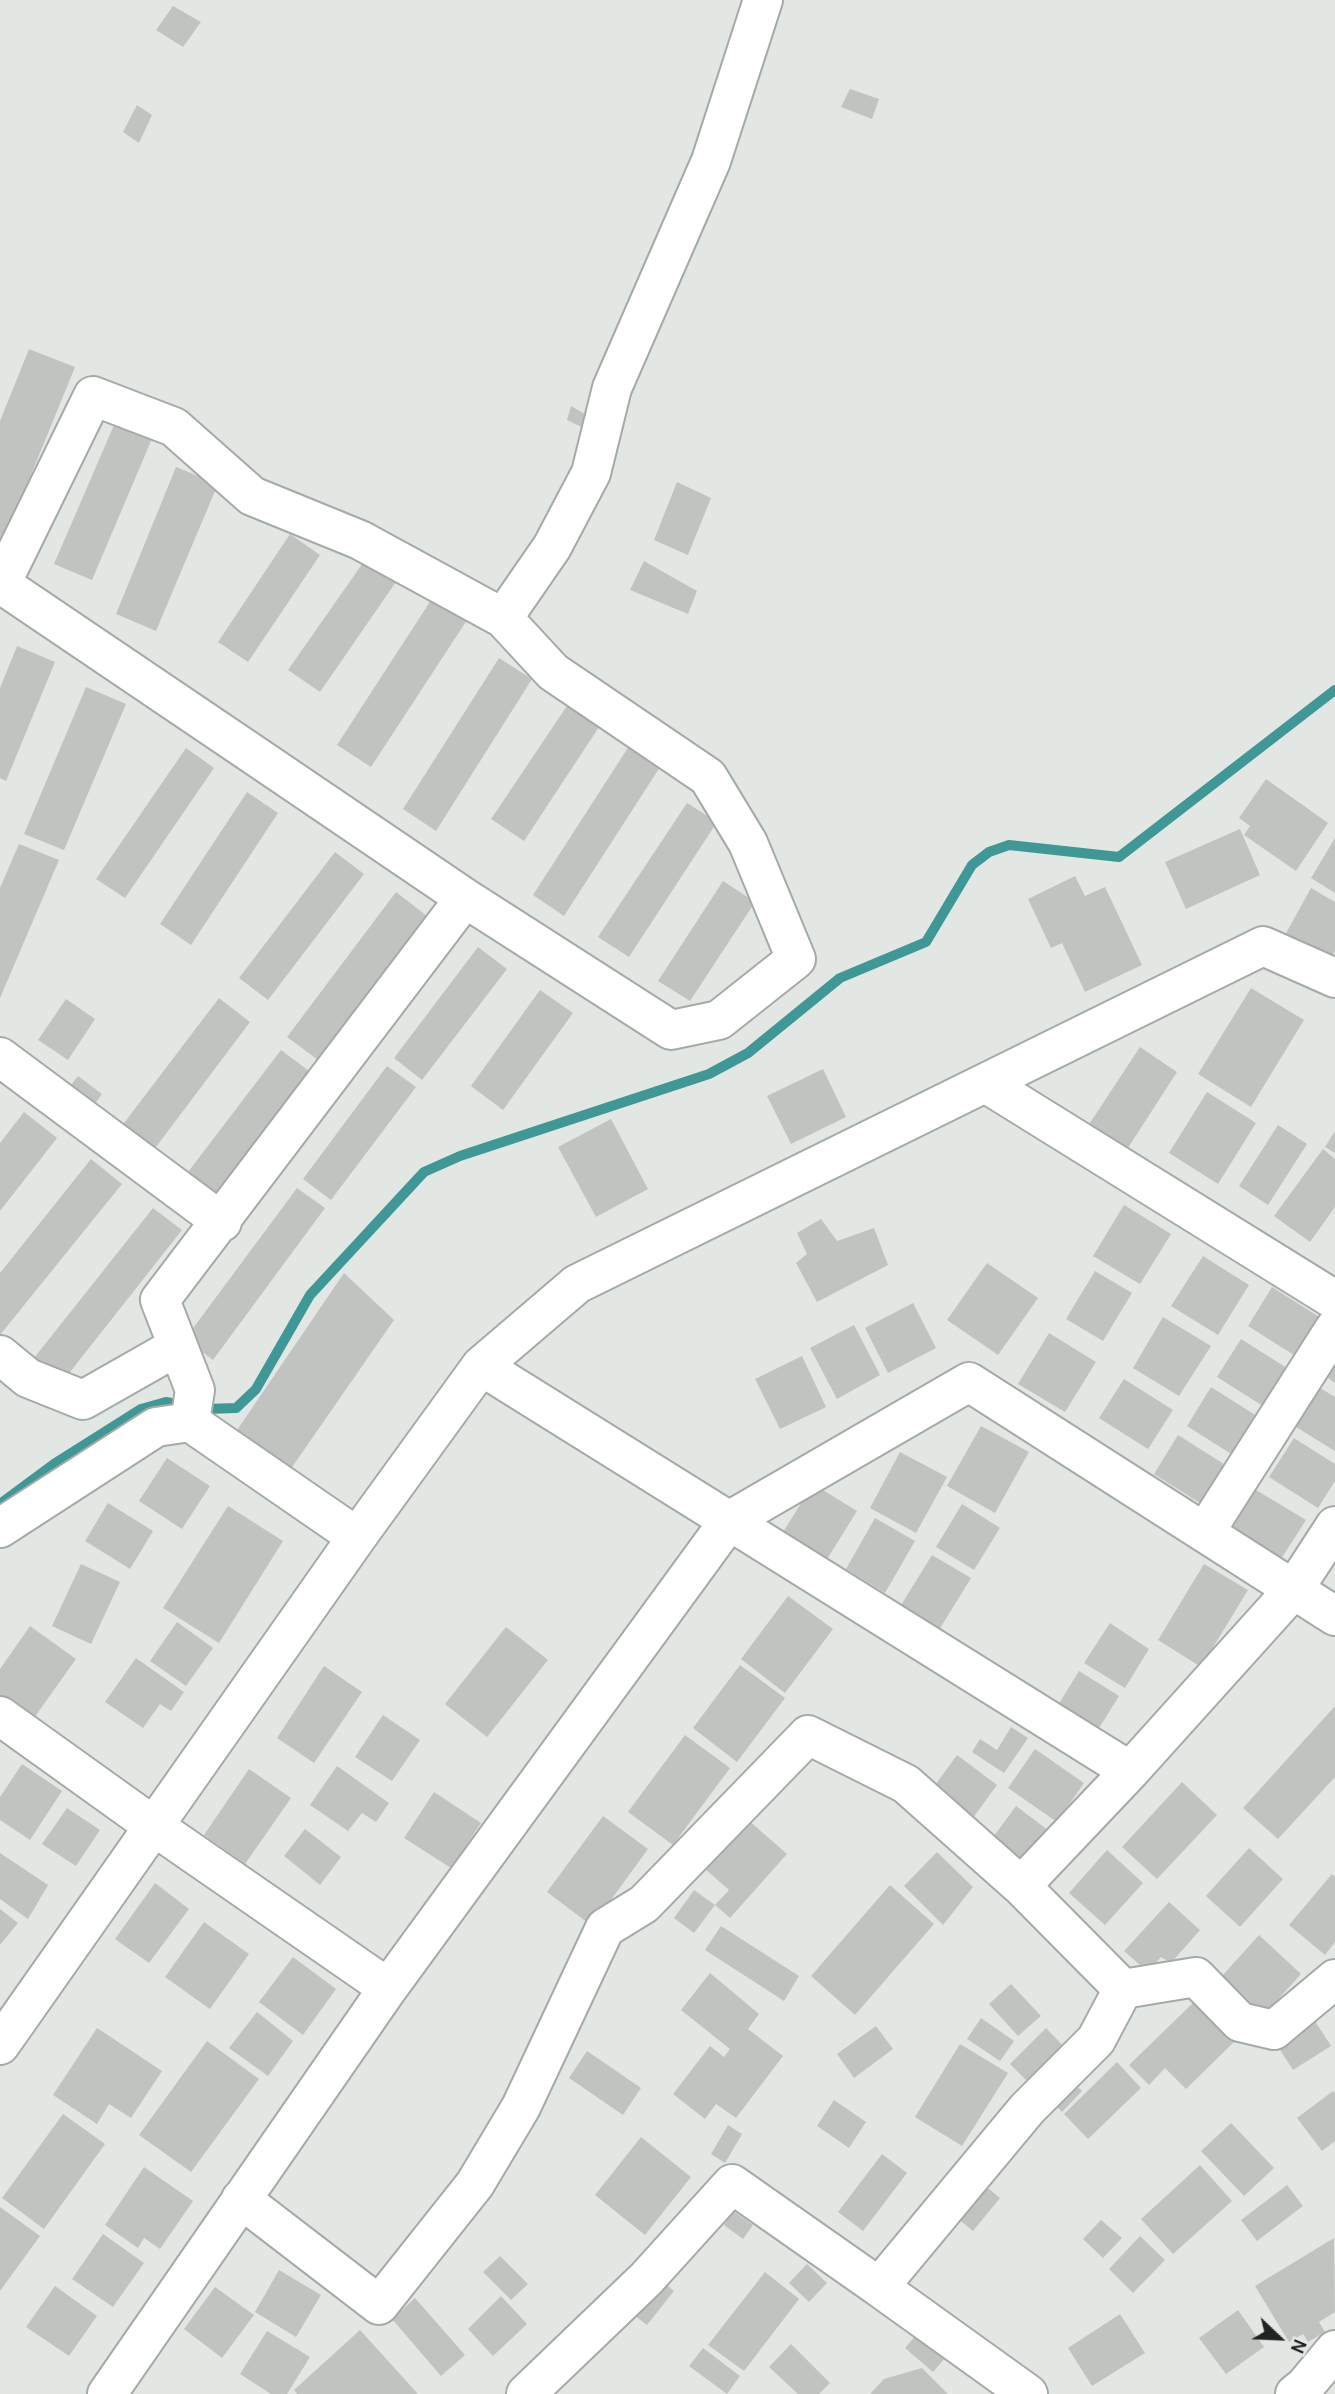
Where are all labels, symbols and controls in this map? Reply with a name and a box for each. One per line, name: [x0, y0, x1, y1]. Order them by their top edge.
north arrow: [1244, 2303, 1314, 2373]
text: N: [1286, 2336, 1311, 2357]

